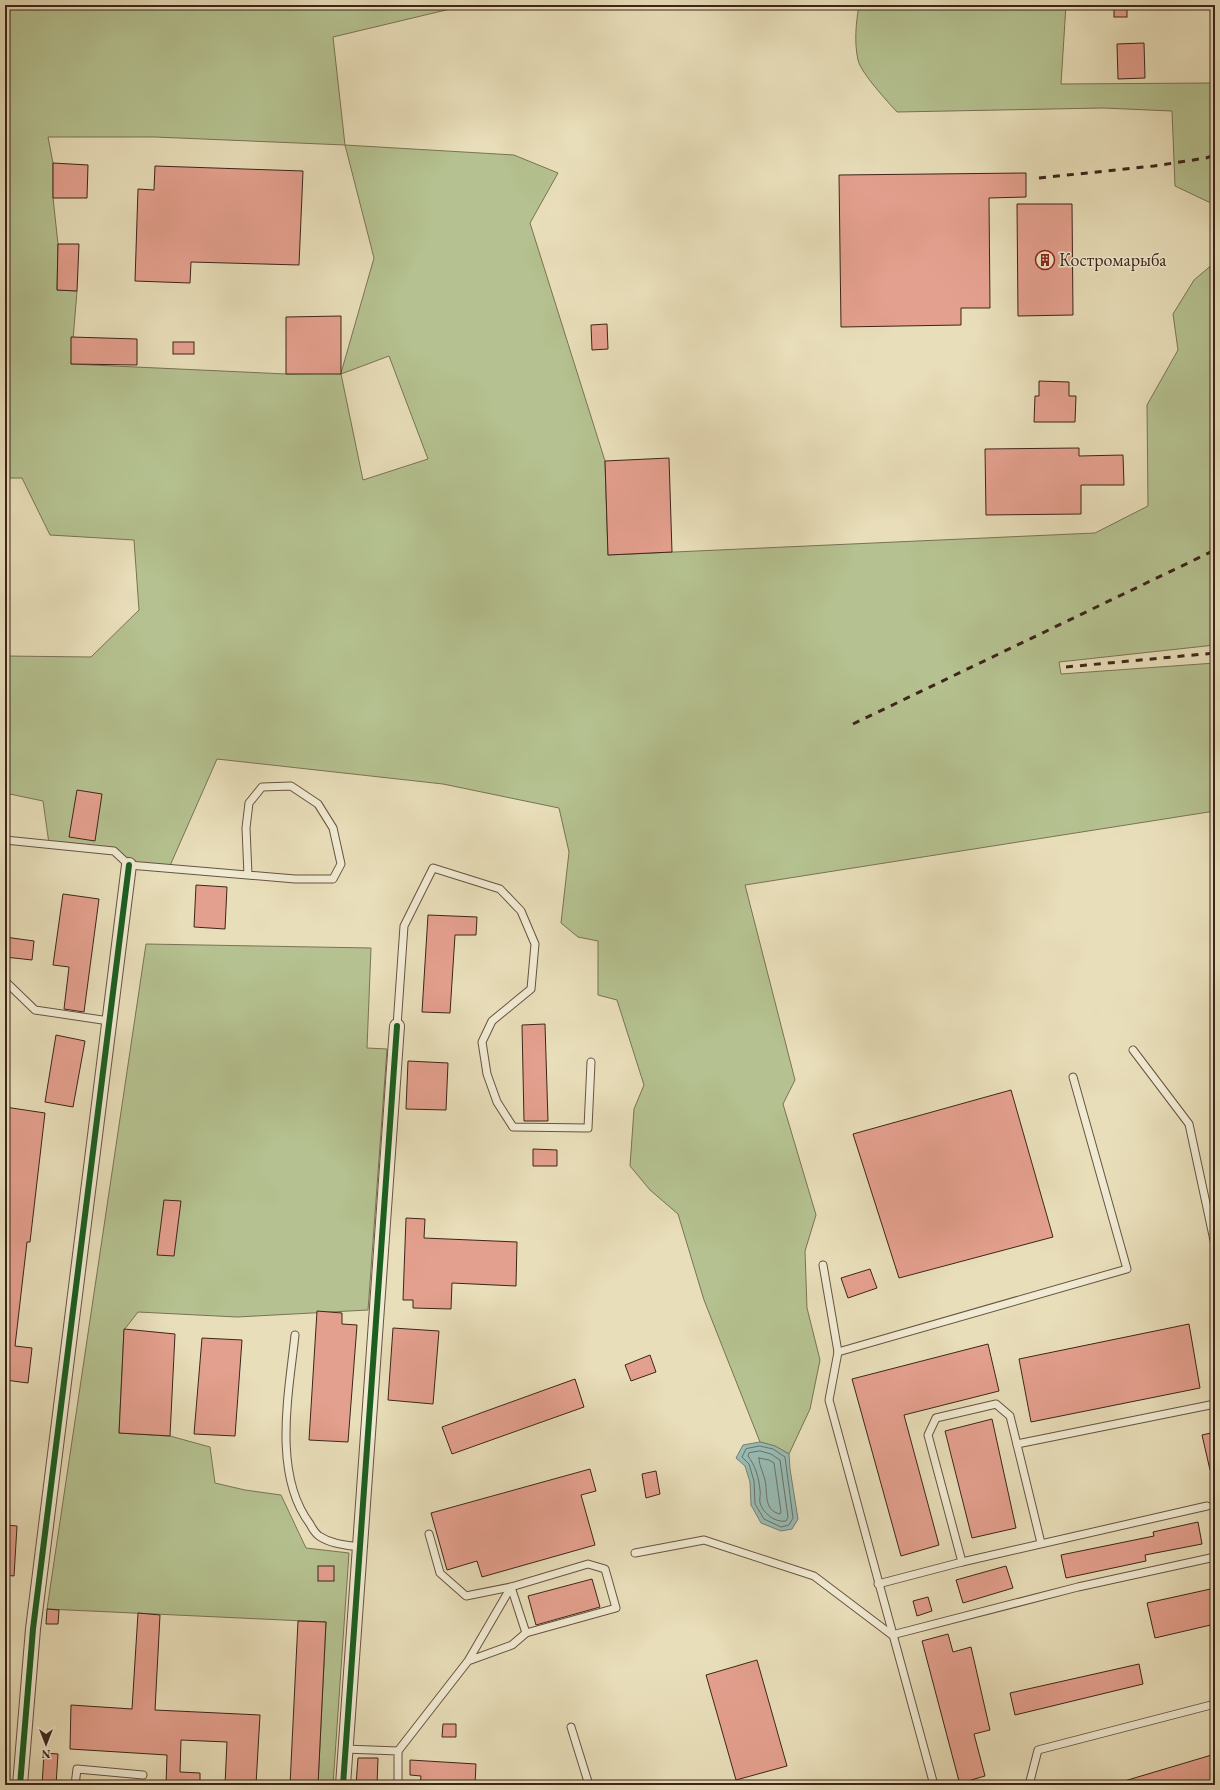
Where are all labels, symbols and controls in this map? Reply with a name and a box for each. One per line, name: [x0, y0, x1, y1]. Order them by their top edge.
place label: Костромарыба: [1059, 248, 1167, 271]
building icon: Костромарыба: [1034, 249, 1056, 271]
north arrow: [26, 1724, 66, 1764]
text: N: [41, 1747, 50, 1761]

